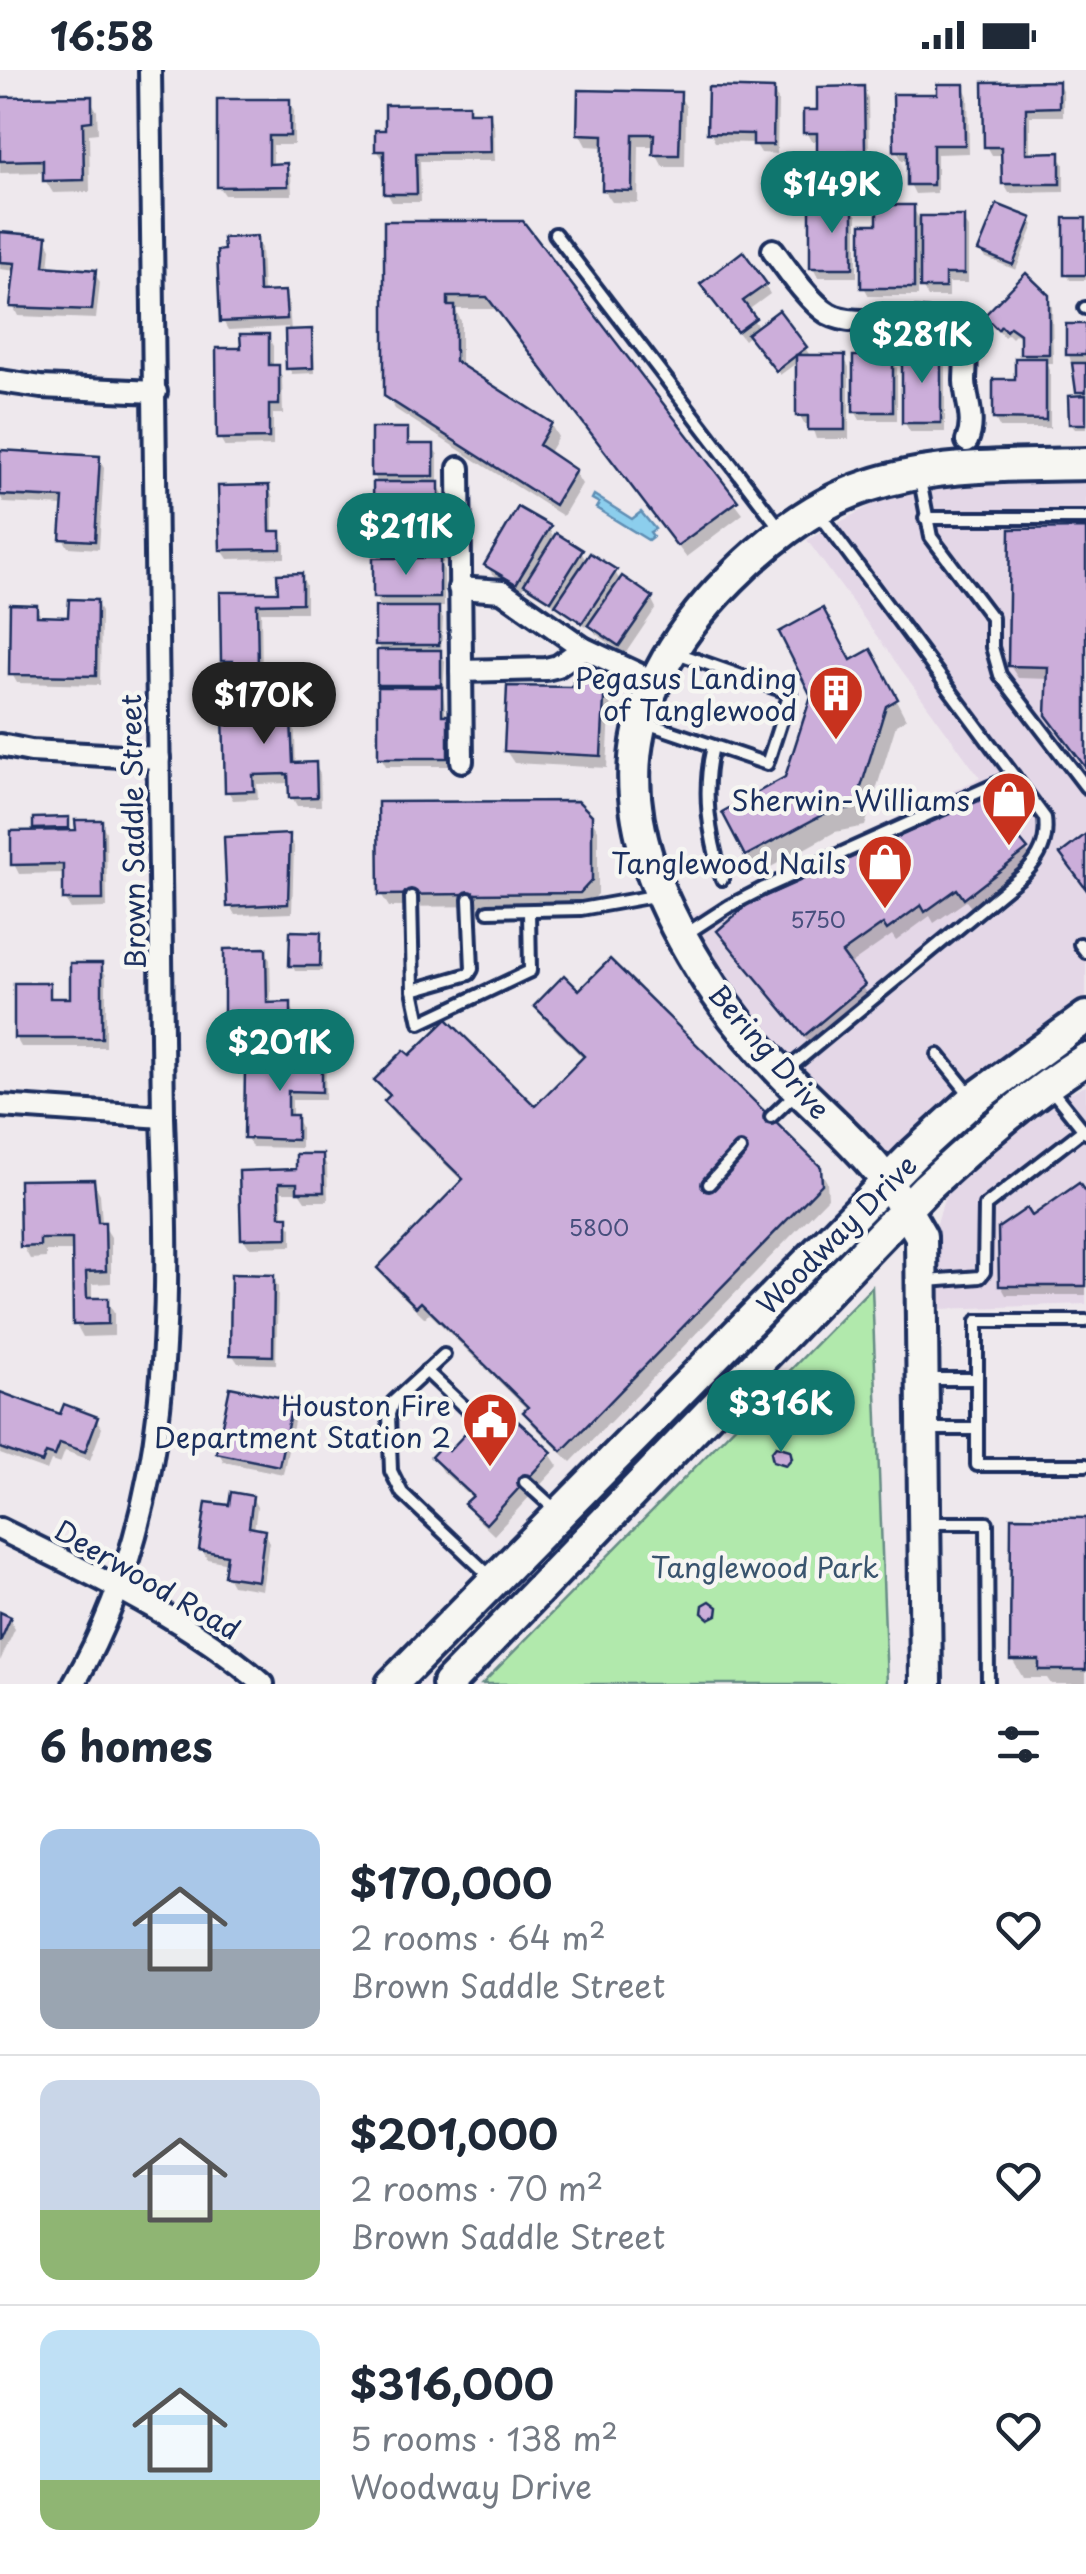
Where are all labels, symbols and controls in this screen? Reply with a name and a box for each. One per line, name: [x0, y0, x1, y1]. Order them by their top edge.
text: 16:58: [50, 7, 154, 64]
pin: $149K: [762, 151, 902, 236]
text: $149K: [783, 159, 881, 207]
pin: $281K: [852, 301, 992, 386]
text: $281K: [872, 309, 972, 357]
pin: $211K: [336, 493, 476, 578]
text: $211K: [359, 501, 453, 549]
place label: Pegasus Landing of Tanglewood: [575, 656, 797, 731]
pin: $170K: [194, 662, 334, 747]
building icon: Pegasus Landing of Tanglewood: [806, 663, 866, 742]
text: $170K: [214, 670, 314, 718]
street label: Brown Saddle Street: [108, 694, 156, 970]
shop icon: Sherwin-Williams: [979, 769, 1039, 848]
place label: Sherwin-Williams: [732, 778, 970, 821]
shop icon: Tanglewood Nails: [855, 832, 915, 911]
place label: Tanglewood Nails: [611, 841, 846, 884]
house number: 5750: [790, 902, 846, 935]
street label: Bering Drive: [699, 974, 841, 1128]
pin: $201K: [210, 1009, 350, 1094]
text: $201K: [228, 1017, 332, 1065]
street label: Woodway Drive: [746, 1144, 926, 1324]
house number: 5800: [569, 1210, 629, 1243]
pin: $316K: [711, 1370, 851, 1455]
text: $316K: [729, 1378, 833, 1426]
place label: Houston Fire Department Station 2: [154, 1383, 451, 1458]
public building icon: Houston Fire Department Station 2: [460, 1390, 520, 1469]
street label: Deerwood Road: [47, 1508, 249, 1650]
park label: Tanglewood Park: [651, 1545, 879, 1588]
text: 6 homes: [40, 1713, 213, 1776]
icon: filters: [991, 1717, 1046, 1772]
text: $170,000: [350, 1850, 552, 1913]
icon: home: [120, 1869, 240, 1989]
icon: heart: [991, 1902, 1046, 1957]
text: 2 rooms · 64 m²: [350, 1913, 606, 1961]
text: Brown Saddle Street: [350, 1961, 665, 2009]
text: $201,000: [350, 2101, 558, 2164]
icon: home: [120, 2120, 240, 2240]
icon: heart: [991, 2153, 1046, 2208]
text: 2 rooms · 70 m²: [350, 2164, 603, 2212]
text: Brown Saddle Street: [350, 2212, 665, 2260]
text: $316,000: [350, 2351, 554, 2414]
icon: home: [120, 2370, 240, 2490]
icon: heart: [991, 2403, 1046, 2458]
text: 5 rooms · 138 m²: [350, 2414, 618, 2462]
text: Woodway Drive: [350, 2462, 592, 2510]

